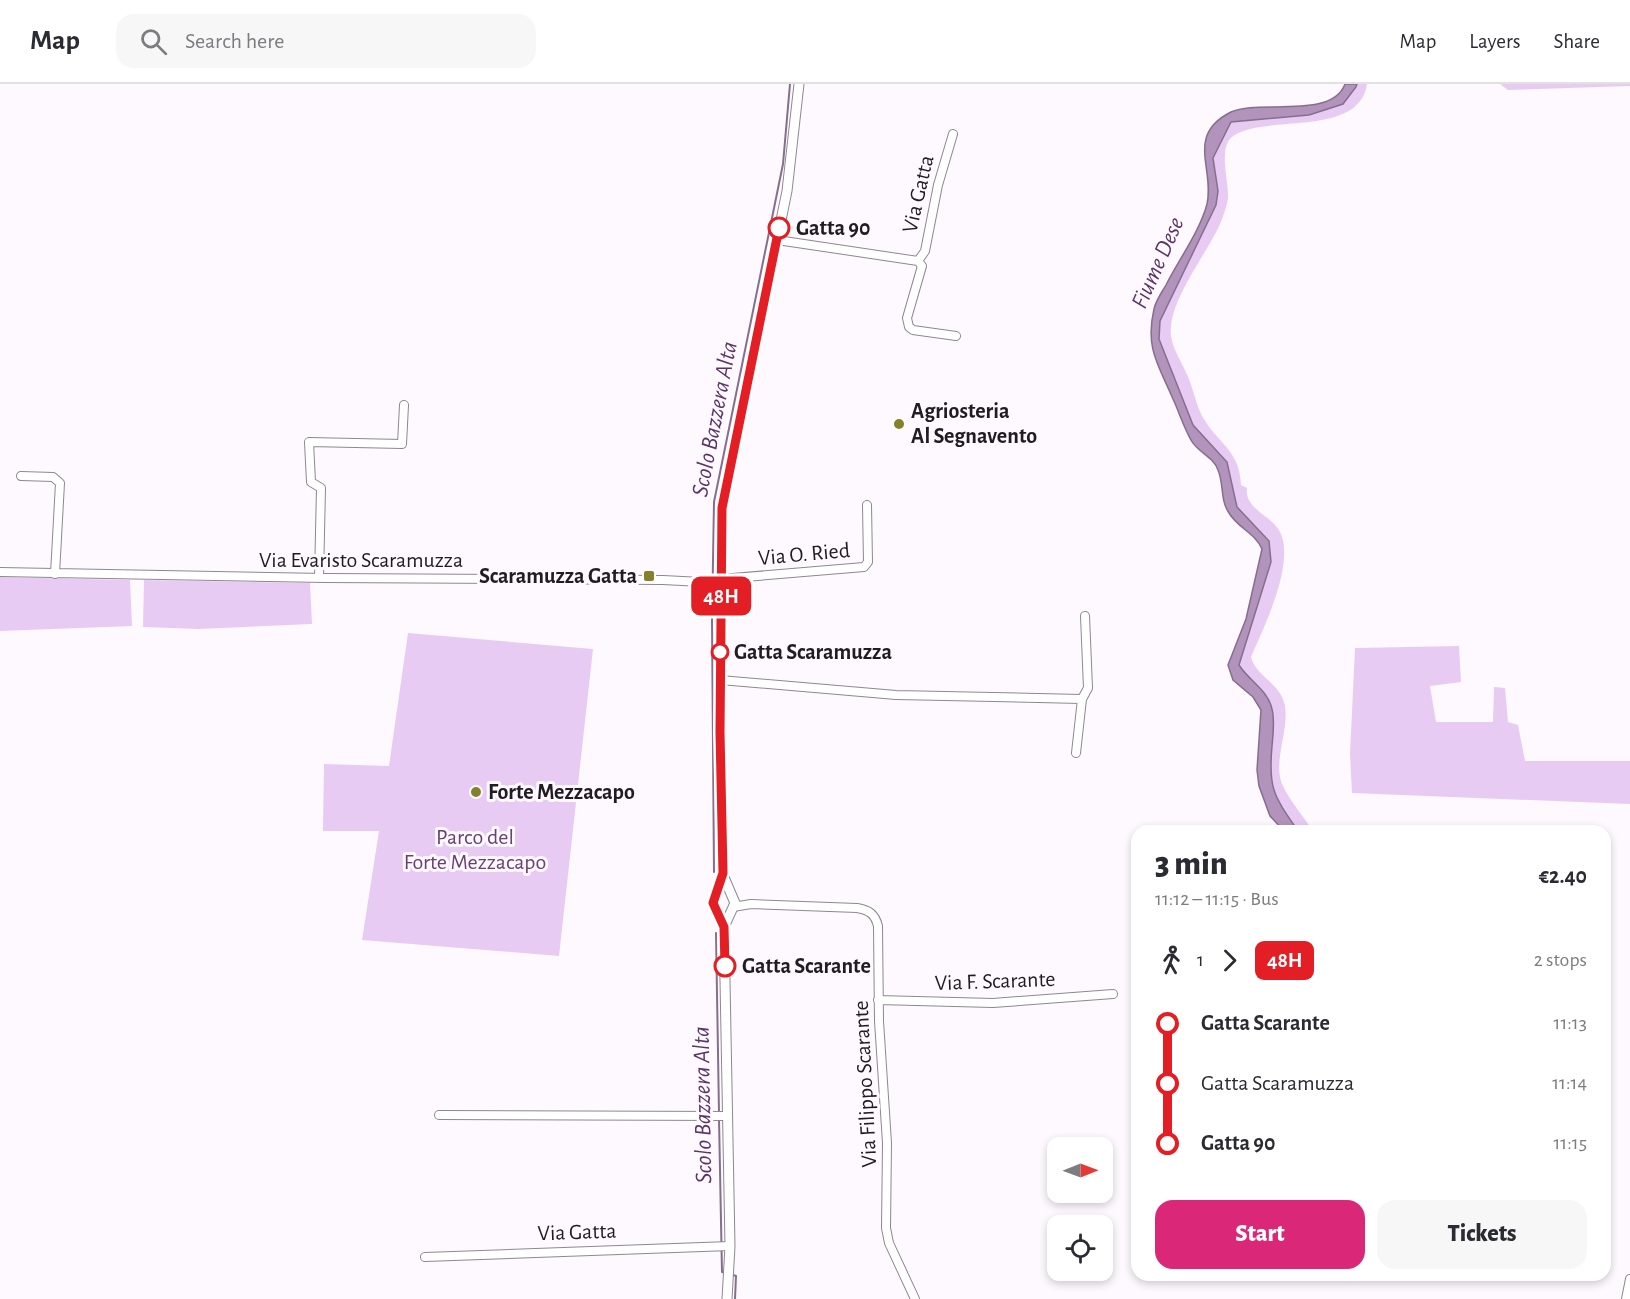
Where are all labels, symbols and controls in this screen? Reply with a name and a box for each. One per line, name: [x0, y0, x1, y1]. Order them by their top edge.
search box: [116, 14, 536, 68]
icon: search: [137, 25, 170, 58]
text: Map: [30, 27, 80, 55]
text: Search here: [185, 30, 284, 52]
text: Map: [1400, 31, 1436, 52]
text: Layers: [1469, 31, 1520, 52]
text: Share: [1553, 31, 1600, 52]
street label: Via Gatta: [898, 153, 938, 235]
water label: Fiume Dese: [1127, 214, 1189, 312]
marker: Gatta 90: [768, 217, 790, 239]
place label: Gatta 90: [796, 217, 870, 239]
water label: Scolo Bazzera Alta: [688, 339, 742, 499]
place label: Agriosteria Al Segnavento: [911, 400, 1037, 447]
marker: Agriosteria Al Segnavento: [892, 417, 906, 431]
street label: Via O. Ried: [757, 539, 851, 569]
street label: Via Evaristo Scaramuzza: [259, 549, 463, 571]
place label: Scaramuzza Gatta: [479, 565, 637, 587]
marker: Scaramuzza Gatta: [642, 569, 656, 583]
line badge: 48H: [686, 576, 756, 616]
text: 48H: [703, 586, 739, 607]
place label: Gatta Scaramuzza: [734, 641, 892, 663]
marker: Gatta Scaramuzza: [711, 643, 729, 661]
place label: Forte Mezzacapo: [488, 781, 635, 803]
marker: Forte Mezzacapo: [469, 785, 483, 799]
park label: Parco del Forte Mezzacapo: [404, 826, 546, 873]
text: 3 min: [1155, 848, 1228, 881]
text: €2.40: [1539, 865, 1587, 887]
text: 11:12 – 11:15 · Bus: [1155, 889, 1279, 909]
icon: walk: [1155, 944, 1188, 977]
icon: forward: [1213, 944, 1246, 977]
text: 1: [1197, 950, 1204, 970]
text: 48H: [1267, 950, 1302, 971]
text: 2 stops: [1534, 950, 1587, 970]
marker: Gatta Scarante: [714, 955, 736, 977]
place label: Gatta Scarante: [742, 955, 871, 977]
street label: Via F. Scarante: [934, 968, 1056, 994]
street label: Via Filippo Scarante: [850, 1000, 880, 1168]
text: Gatta Scarante: [1201, 1012, 1330, 1034]
text: 11:13: [1554, 1013, 1587, 1033]
water label: Scolo Bazzera Alta: [690, 1026, 716, 1184]
text: Gatta Scaramuzza: [1201, 1072, 1354, 1094]
text: 11:14: [1552, 1073, 1587, 1093]
text: Gatta 90: [1201, 1132, 1275, 1154]
text: 11:15: [1553, 1133, 1587, 1153]
north arrow: [1047, 1137, 1113, 1203]
map controls: [1047, 1137, 1113, 1281]
button: Start: [1155, 1200, 1365, 1269]
button: Tickets: [1377, 1200, 1587, 1269]
button: locate: [1047, 1215, 1113, 1281]
street label: Via Gatta: [537, 1220, 617, 1244]

